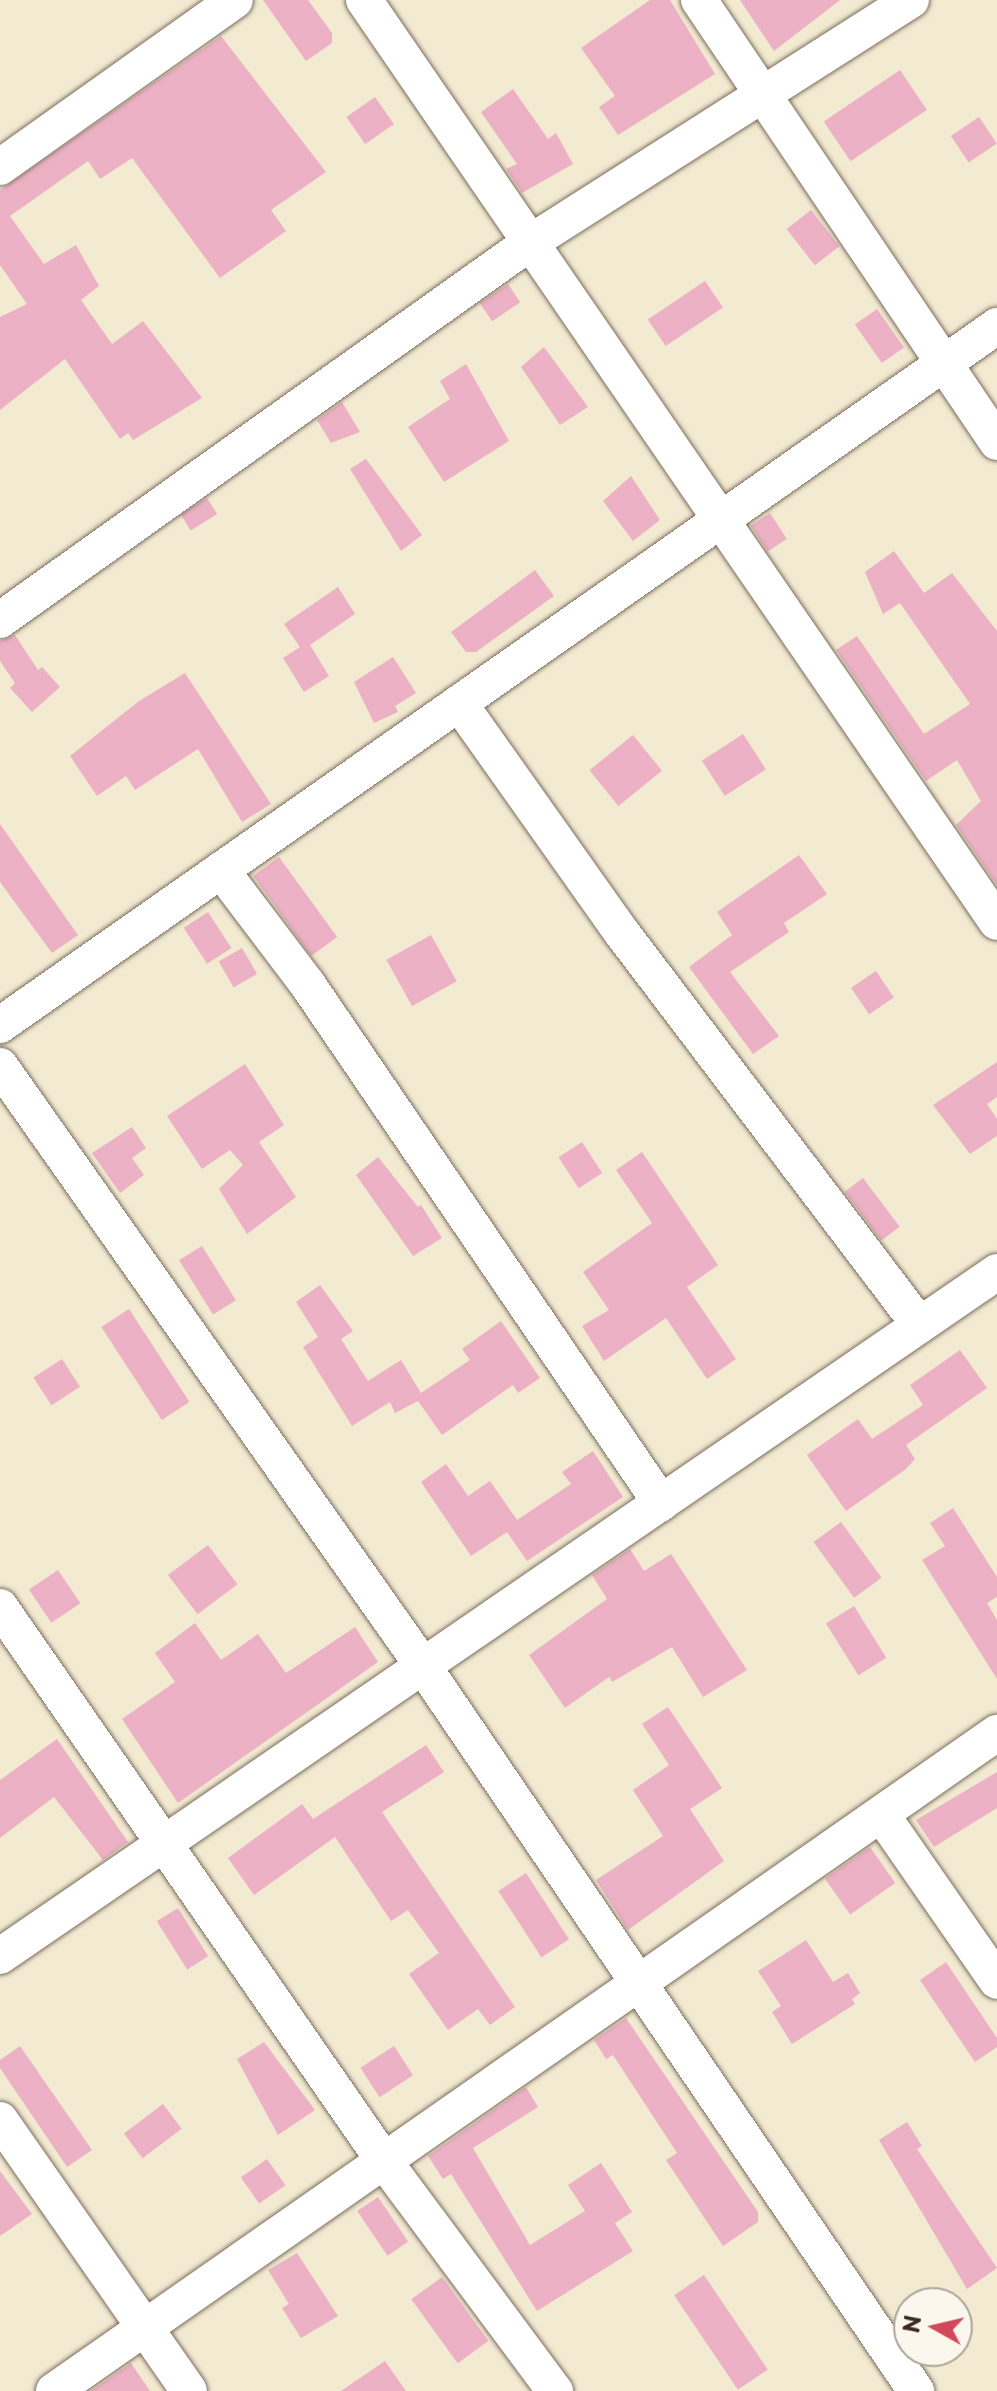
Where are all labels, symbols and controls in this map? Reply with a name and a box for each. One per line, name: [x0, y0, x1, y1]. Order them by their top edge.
north arrow: [893, 2287, 973, 2367]
text: N: [893, 2313, 928, 2335]

